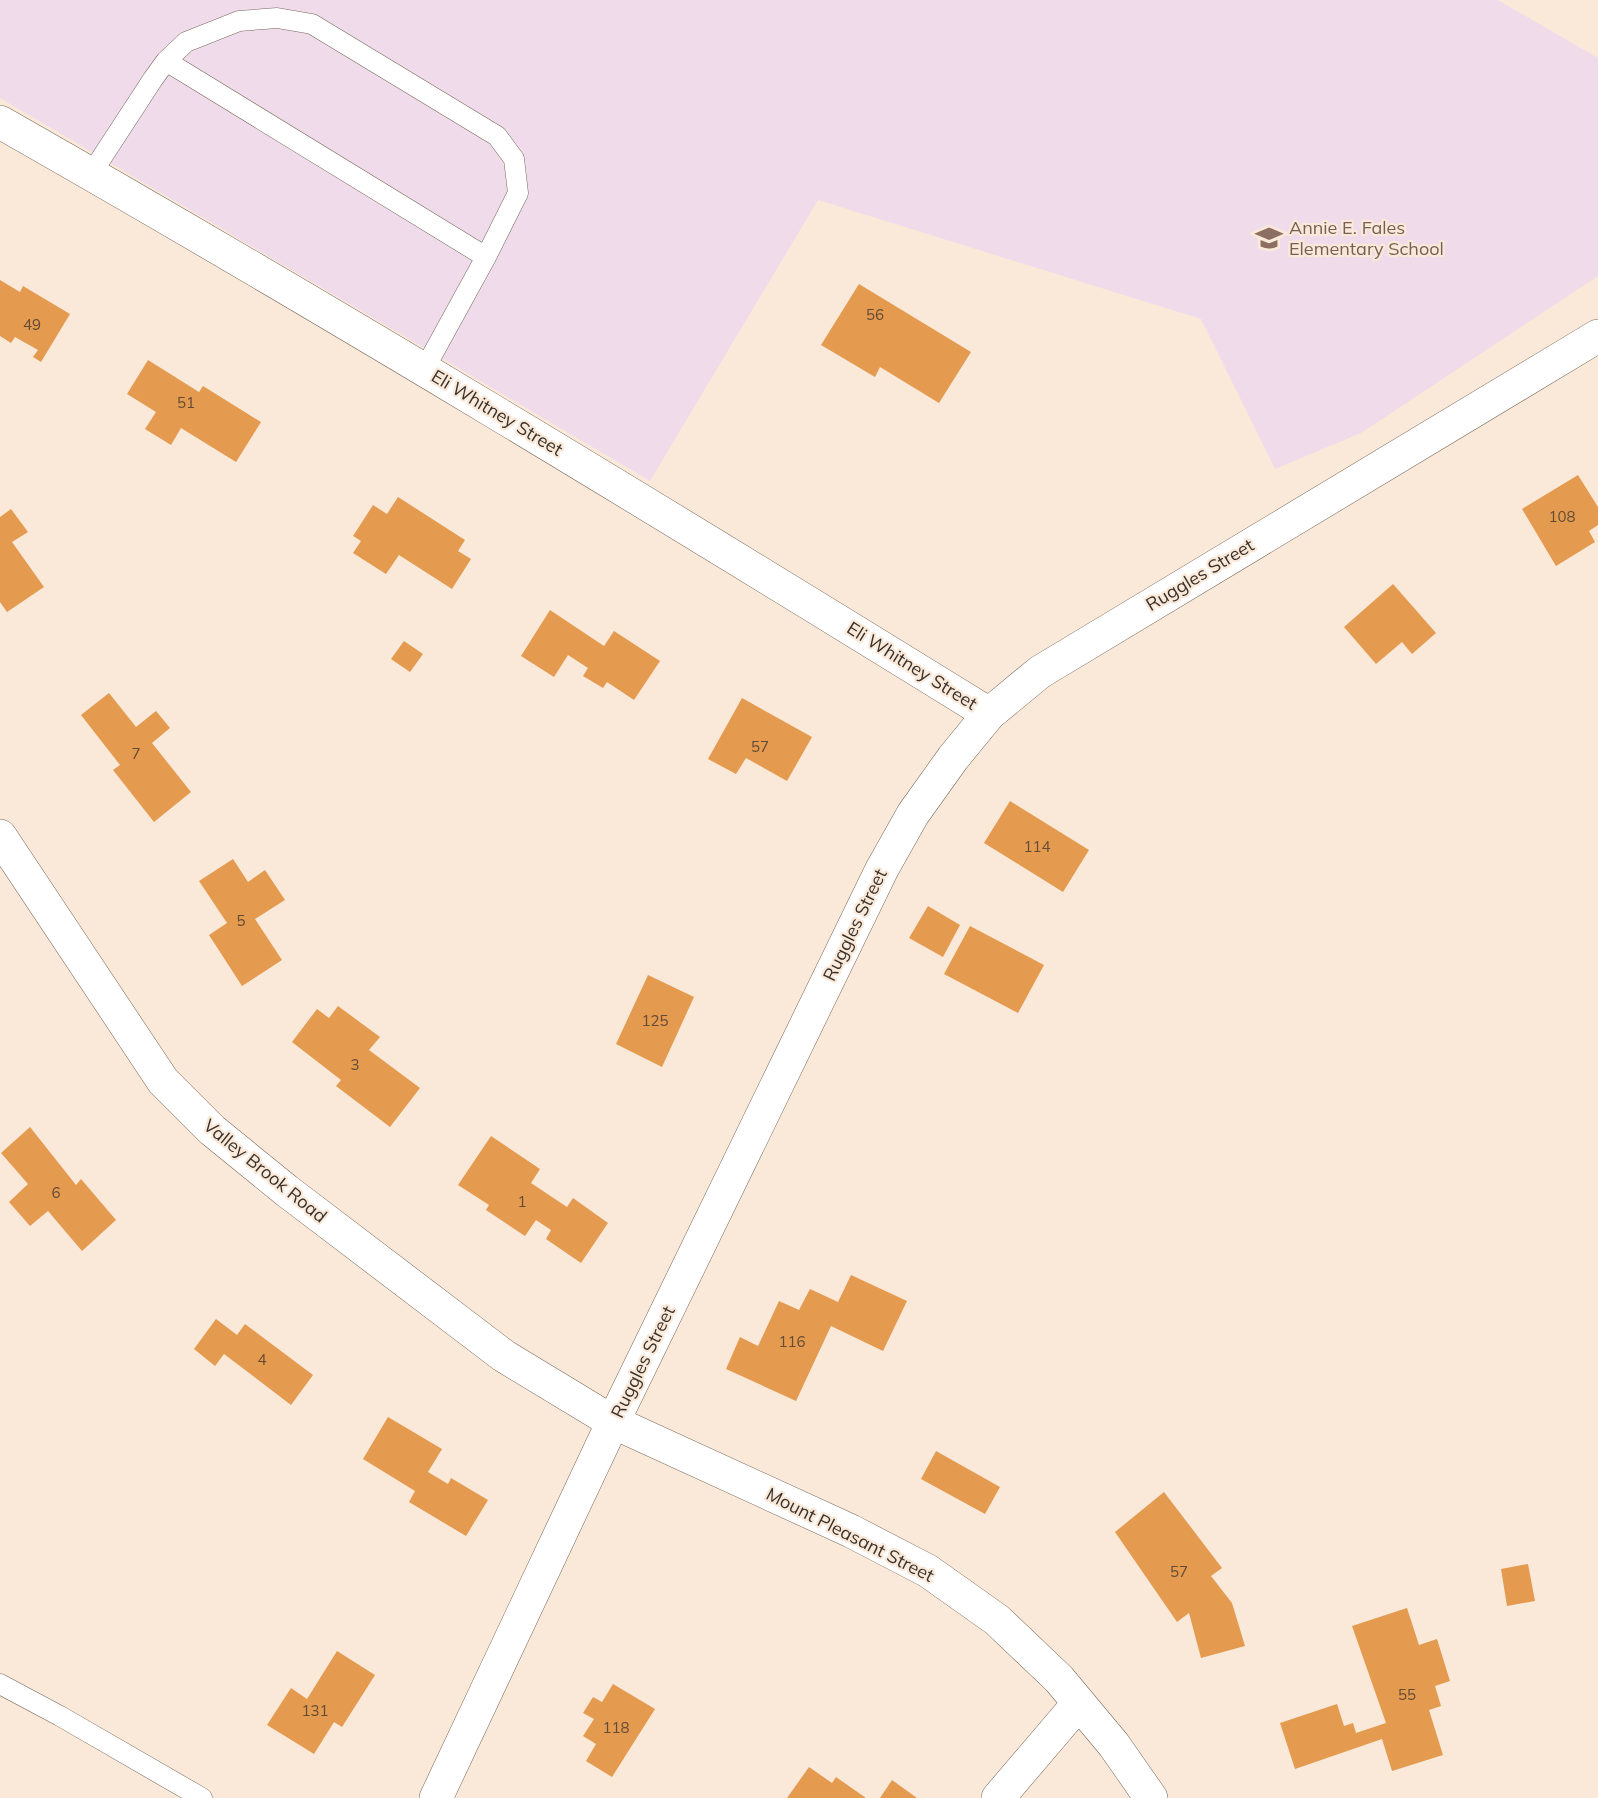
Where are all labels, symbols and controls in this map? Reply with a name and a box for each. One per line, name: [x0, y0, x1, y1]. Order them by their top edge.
place label: Annie E. Fales Elementary School: [1289, 216, 1444, 260]
school or university icon: Annie E. Fales Elementary School: [1254, 223, 1284, 253]
house number: 56: [866, 305, 884, 324]
house number: 49: [23, 315, 41, 334]
street label: Eli Whitney Street: [427, 364, 567, 461]
house number: 51: [177, 393, 195, 412]
house number: 108: [1548, 507, 1576, 526]
street label: Ruggles Street: [1142, 533, 1258, 616]
street label: Eli Whitney Street: [843, 616, 982, 715]
house number: 57: [751, 737, 769, 756]
house number: 7: [131, 744, 141, 763]
house number: 114: [1023, 837, 1051, 856]
street label: Ruggles Street: [817, 865, 892, 985]
house number: 5: [236, 911, 246, 930]
house number: 125: [641, 1011, 669, 1030]
house number: 3: [350, 1055, 360, 1074]
street label: Valley Brook Road: [199, 1114, 332, 1227]
house number: 6: [51, 1183, 61, 1202]
house number: 1: [517, 1192, 527, 1211]
street label: Ruggles Street: [605, 1302, 680, 1422]
house number: 116: [778, 1332, 806, 1351]
house number: 4: [257, 1350, 267, 1369]
street label: Mount Pleasant Street: [762, 1482, 938, 1587]
house number: 57: [1170, 1562, 1188, 1581]
house number: 55: [1398, 1685, 1416, 1704]
house number: 131: [301, 1701, 329, 1720]
house number: 118: [602, 1718, 630, 1737]

